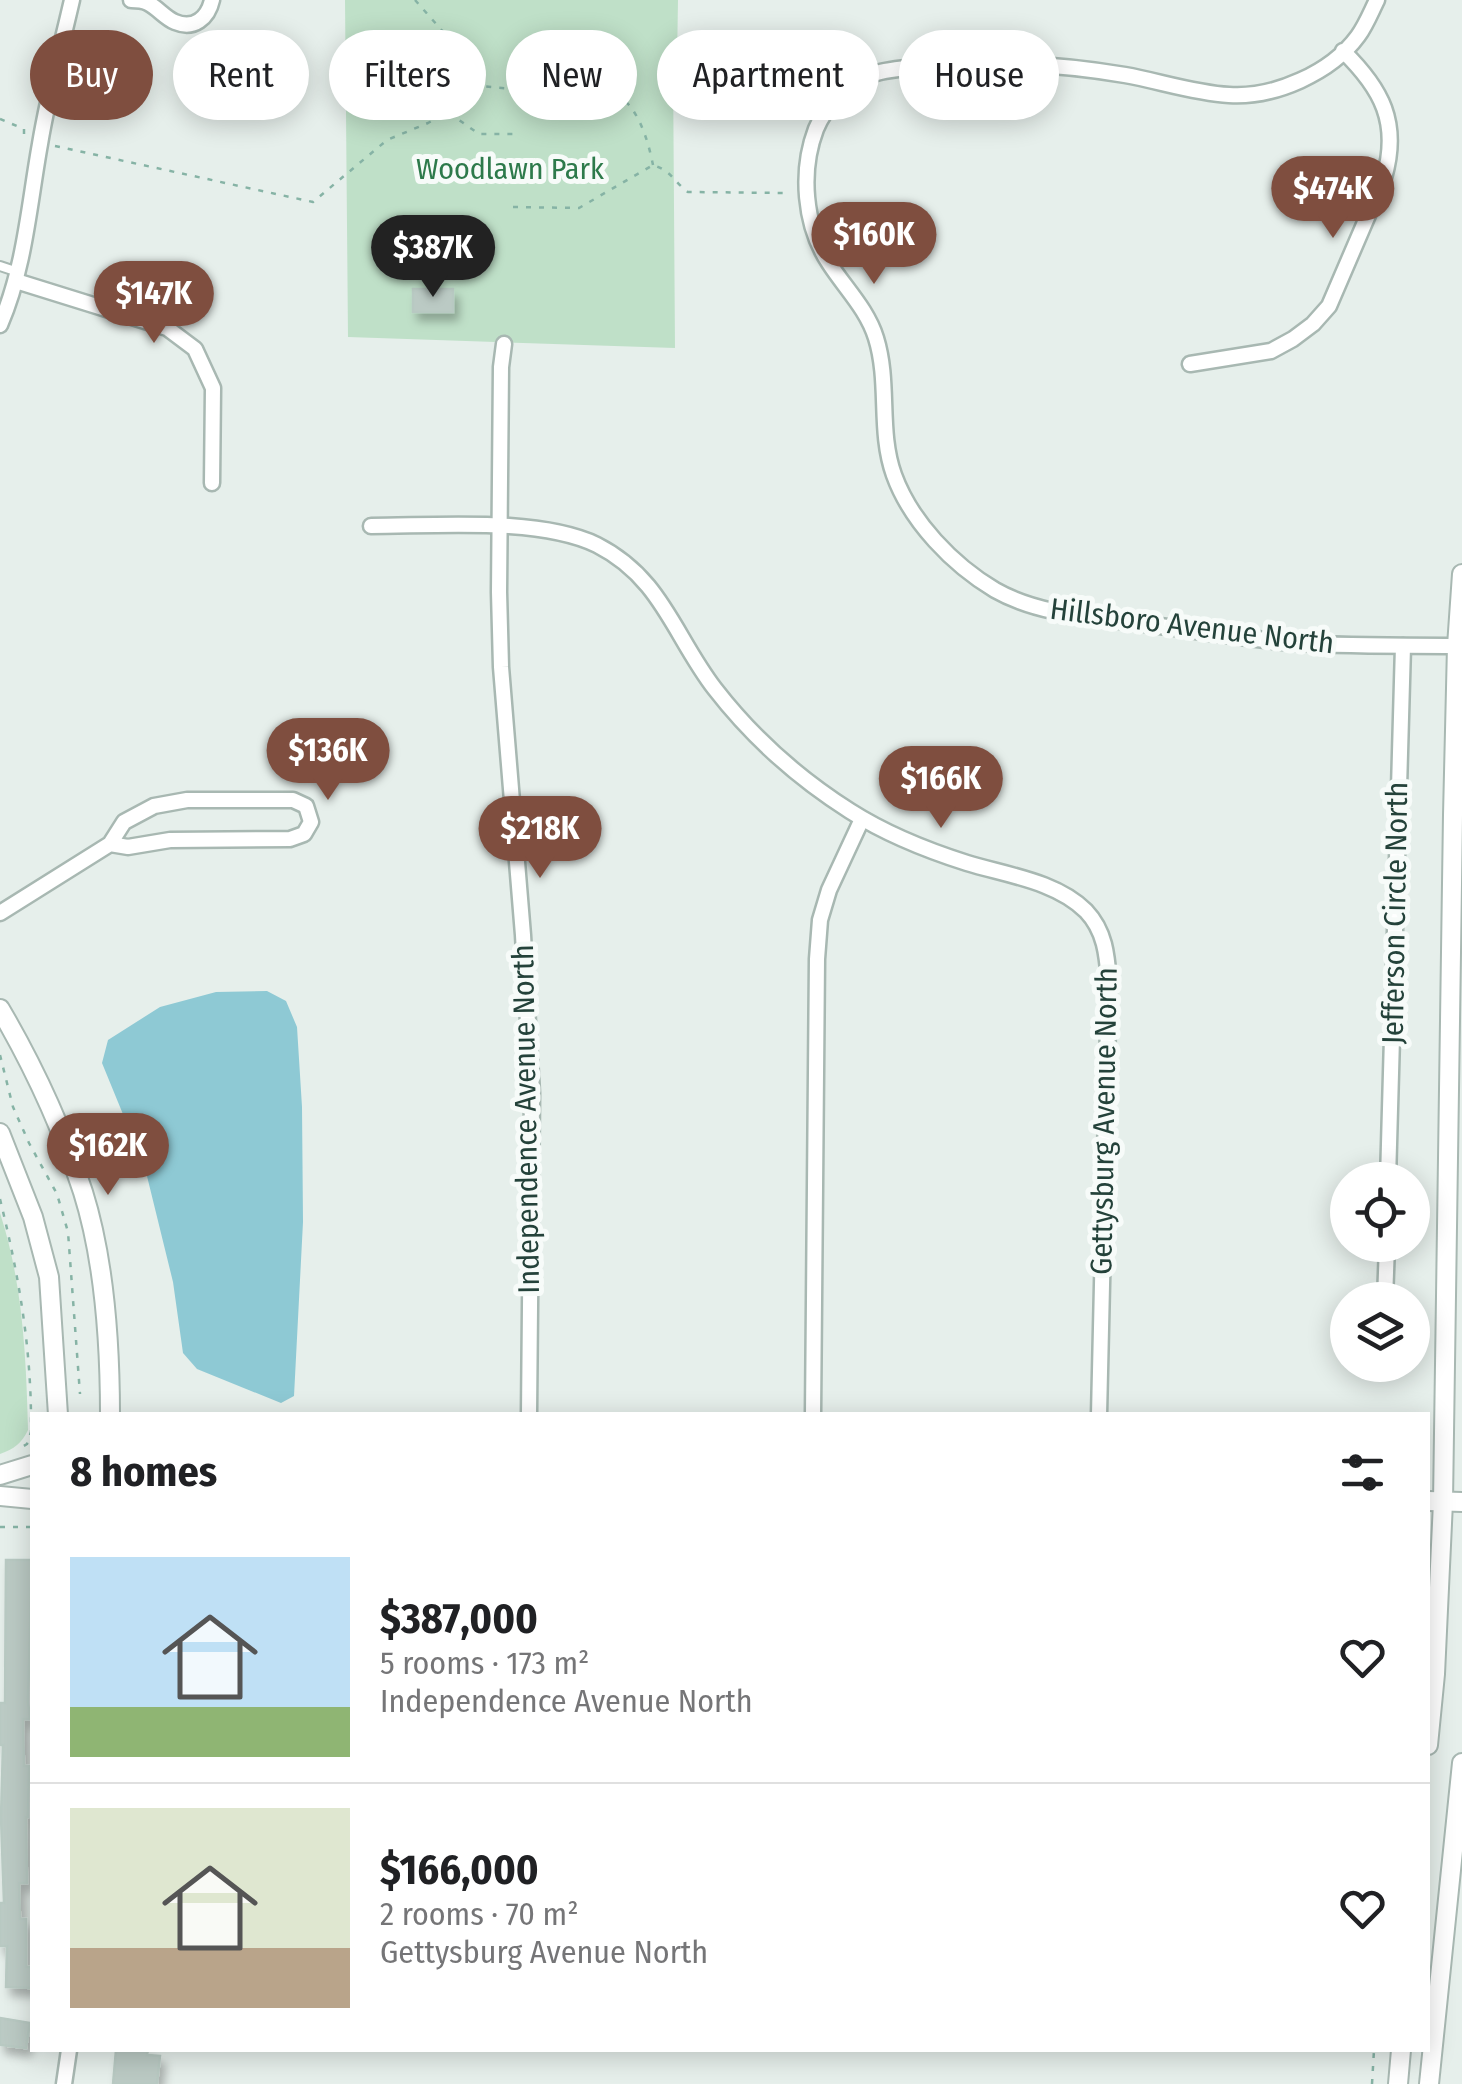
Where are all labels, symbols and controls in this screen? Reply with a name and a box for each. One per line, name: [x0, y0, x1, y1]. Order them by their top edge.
chip: Buy: [30, 30, 153, 120]
chip: Rent: [173, 30, 309, 120]
chip: Filters: [329, 30, 486, 120]
chip: New: [506, 30, 637, 120]
chip: Apartment: [657, 30, 879, 120]
chip: House: [899, 30, 1059, 120]
park label: Woodlawn Park: [416, 151, 604, 187]
pin: $474K: [1263, 156, 1403, 241]
text: $474K: [1293, 169, 1373, 207]
pin: $160K: [804, 202, 944, 287]
pin: $387K: [363, 215, 503, 300]
text: $160K: [833, 215, 915, 253]
text: $387K: [393, 228, 473, 266]
pin: $147K: [84, 261, 224, 346]
text: $147K: [116, 274, 192, 312]
street label: Hillsboro Avenue North: [1048, 591, 1336, 661]
pin: $136K: [258, 718, 398, 803]
text: $136K: [289, 731, 367, 769]
pin: $166K: [871, 746, 1011, 831]
text: $166K: [901, 759, 981, 797]
street label: Jefferson Circle North: [1375, 782, 1415, 1044]
pin: $218K: [470, 796, 610, 881]
text: $218K: [501, 809, 579, 847]
street label: Independence Avenue North: [505, 944, 547, 1294]
street label: Gettysburg Avenue North: [1083, 967, 1125, 1275]
pin: $162K: [38, 1113, 178, 1198]
text: $162K: [69, 1126, 147, 1164]
map controls: [1330, 1162, 1430, 1382]
button: locate: [1330, 1162, 1430, 1262]
button: layers: [1330, 1282, 1430, 1382]
icon: filters: [1335, 1445, 1390, 1500]
text: 8 homes: [70, 1447, 217, 1497]
text: $387,000: [380, 1594, 538, 1644]
icon: home: [150, 1597, 270, 1717]
icon: heart: [1335, 1630, 1390, 1685]
text: 5 rooms · 173 m²: [380, 1644, 589, 1682]
text: Independence Avenue North: [380, 1682, 753, 1720]
text: $166,000: [380, 1845, 539, 1895]
icon: home: [150, 1848, 270, 1968]
icon: heart: [1335, 1881, 1390, 1936]
text: 2 rooms · 70 m²: [380, 1895, 579, 1933]
text: Gettysburg Avenue North: [380, 1933, 708, 1971]

